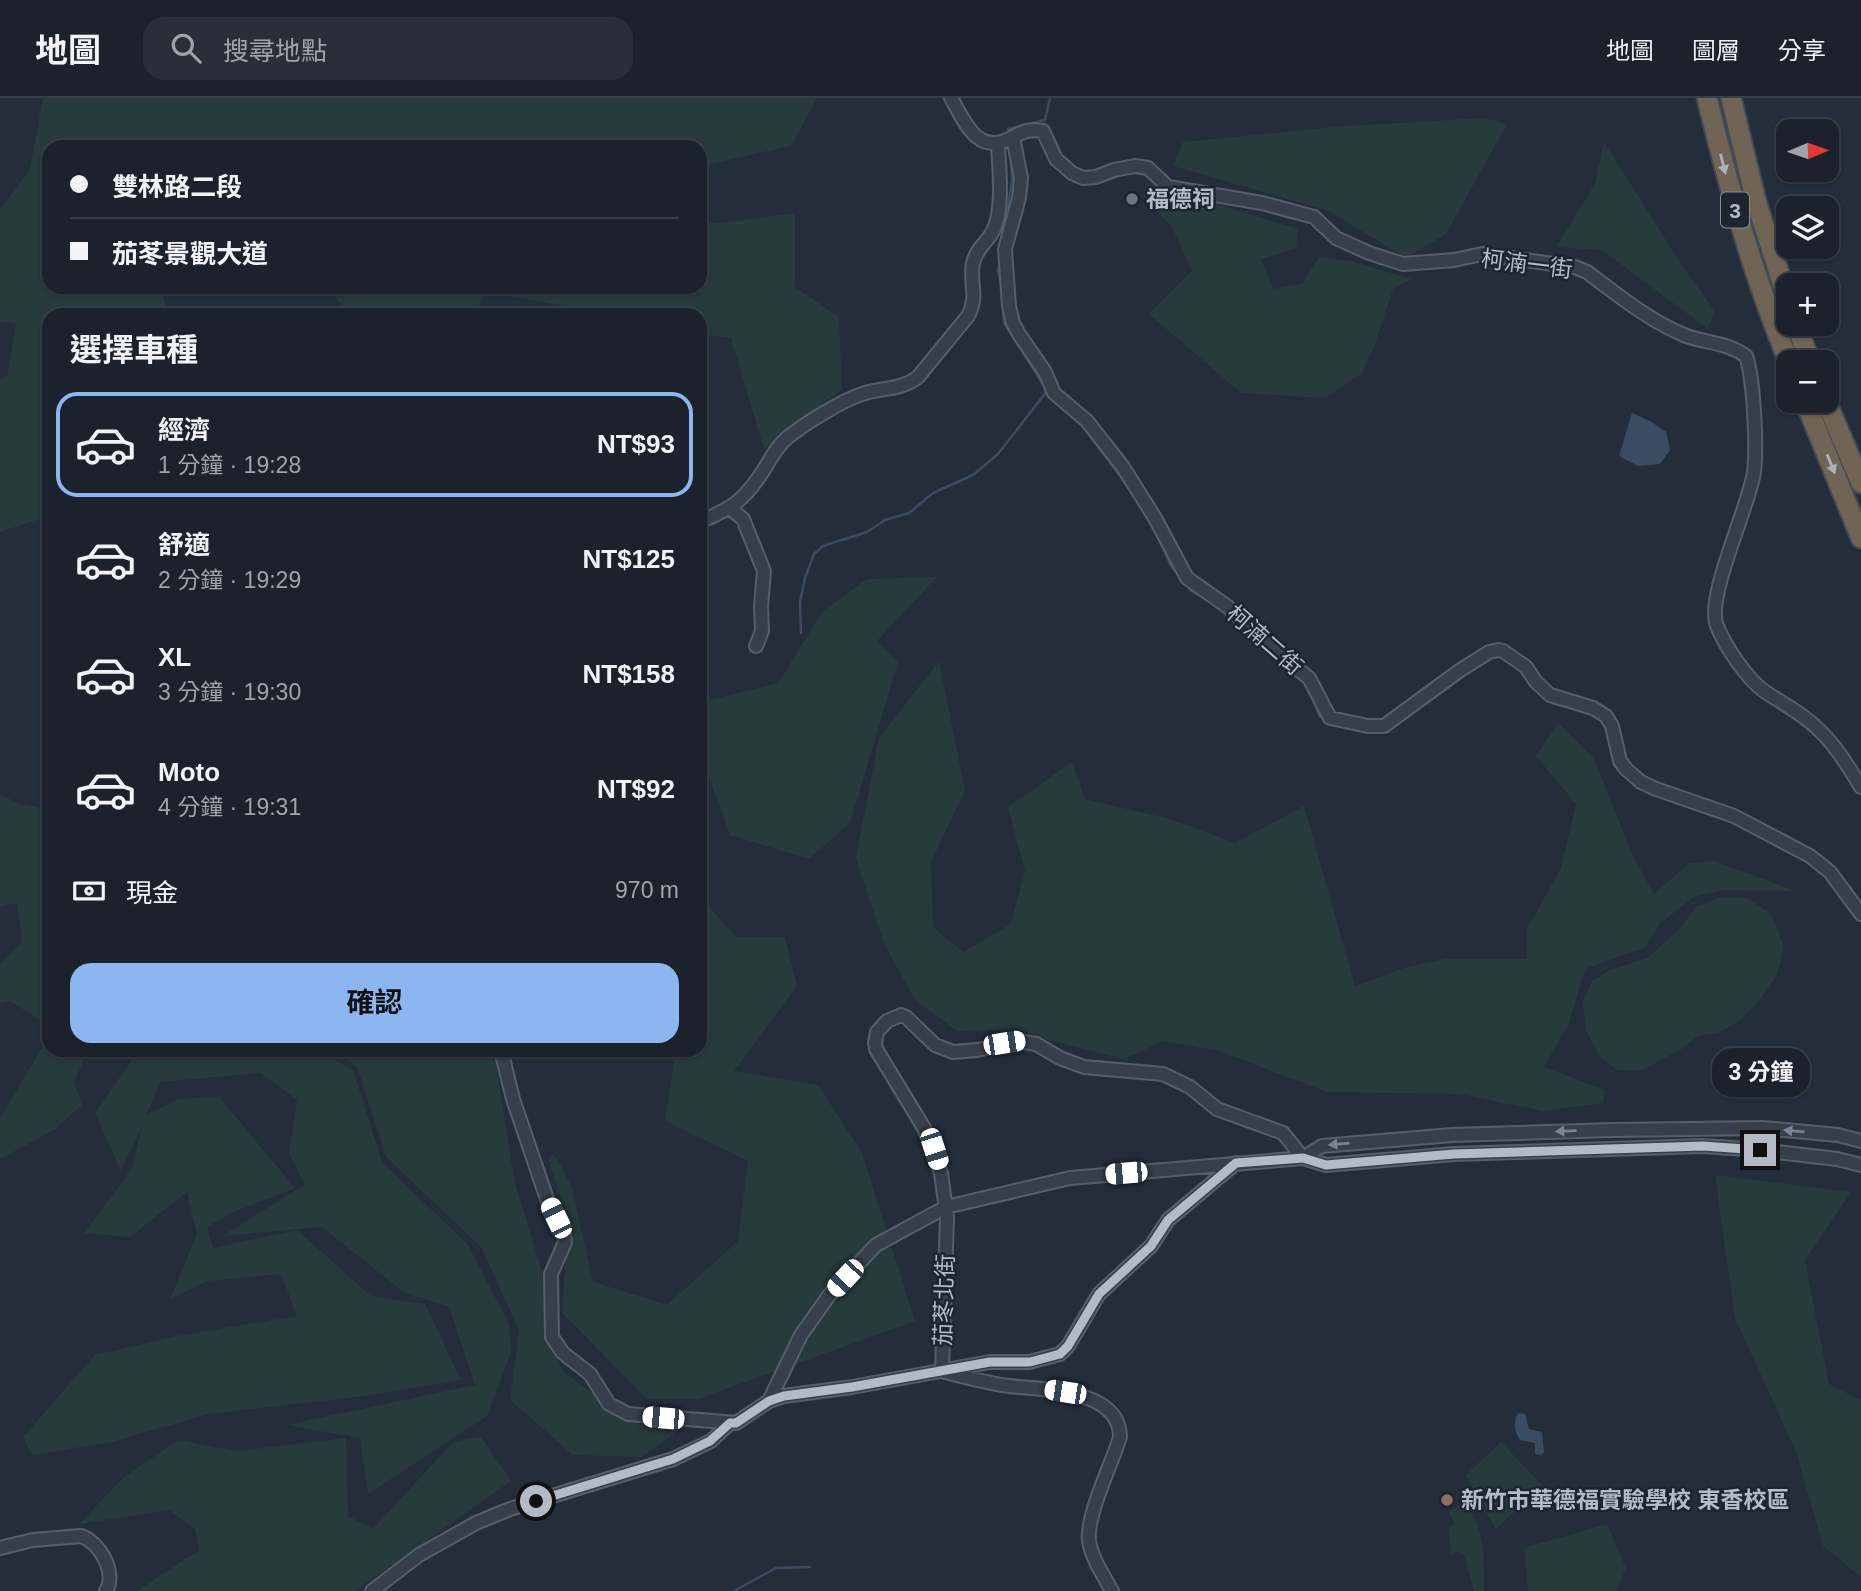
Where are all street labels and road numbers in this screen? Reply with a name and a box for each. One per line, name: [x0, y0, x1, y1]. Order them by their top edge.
road number: 3: [1721, 192, 1749, 228]
street label: 柯湳一街: [1480, 245, 1574, 283]
street label: 柯湳二街: [1222, 600, 1308, 680]
street label: 茄苳北街: [929, 1254, 959, 1346]

